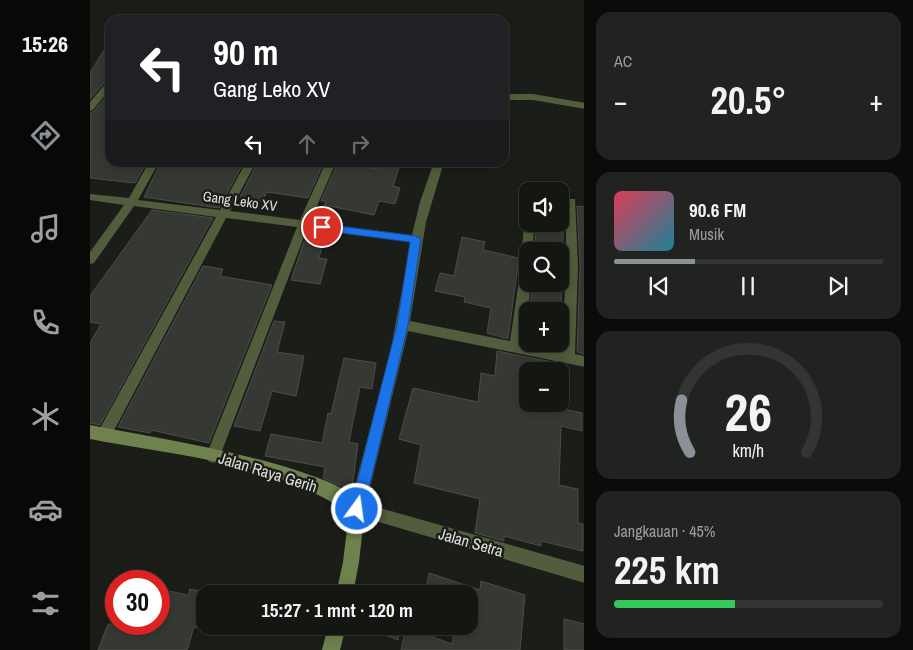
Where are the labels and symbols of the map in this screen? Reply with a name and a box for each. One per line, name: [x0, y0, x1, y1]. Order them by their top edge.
street label: Gang Leko XV: [202, 187, 279, 215]
pin: [301, 206, 343, 248]
street label: Jalan Raya Gerih: [216, 447, 320, 497]
position arrow: [330, 482, 382, 534]
street label: Jalan Setra: [436, 522, 507, 562]
speed limit sign: 30: [105, 570, 170, 635]

